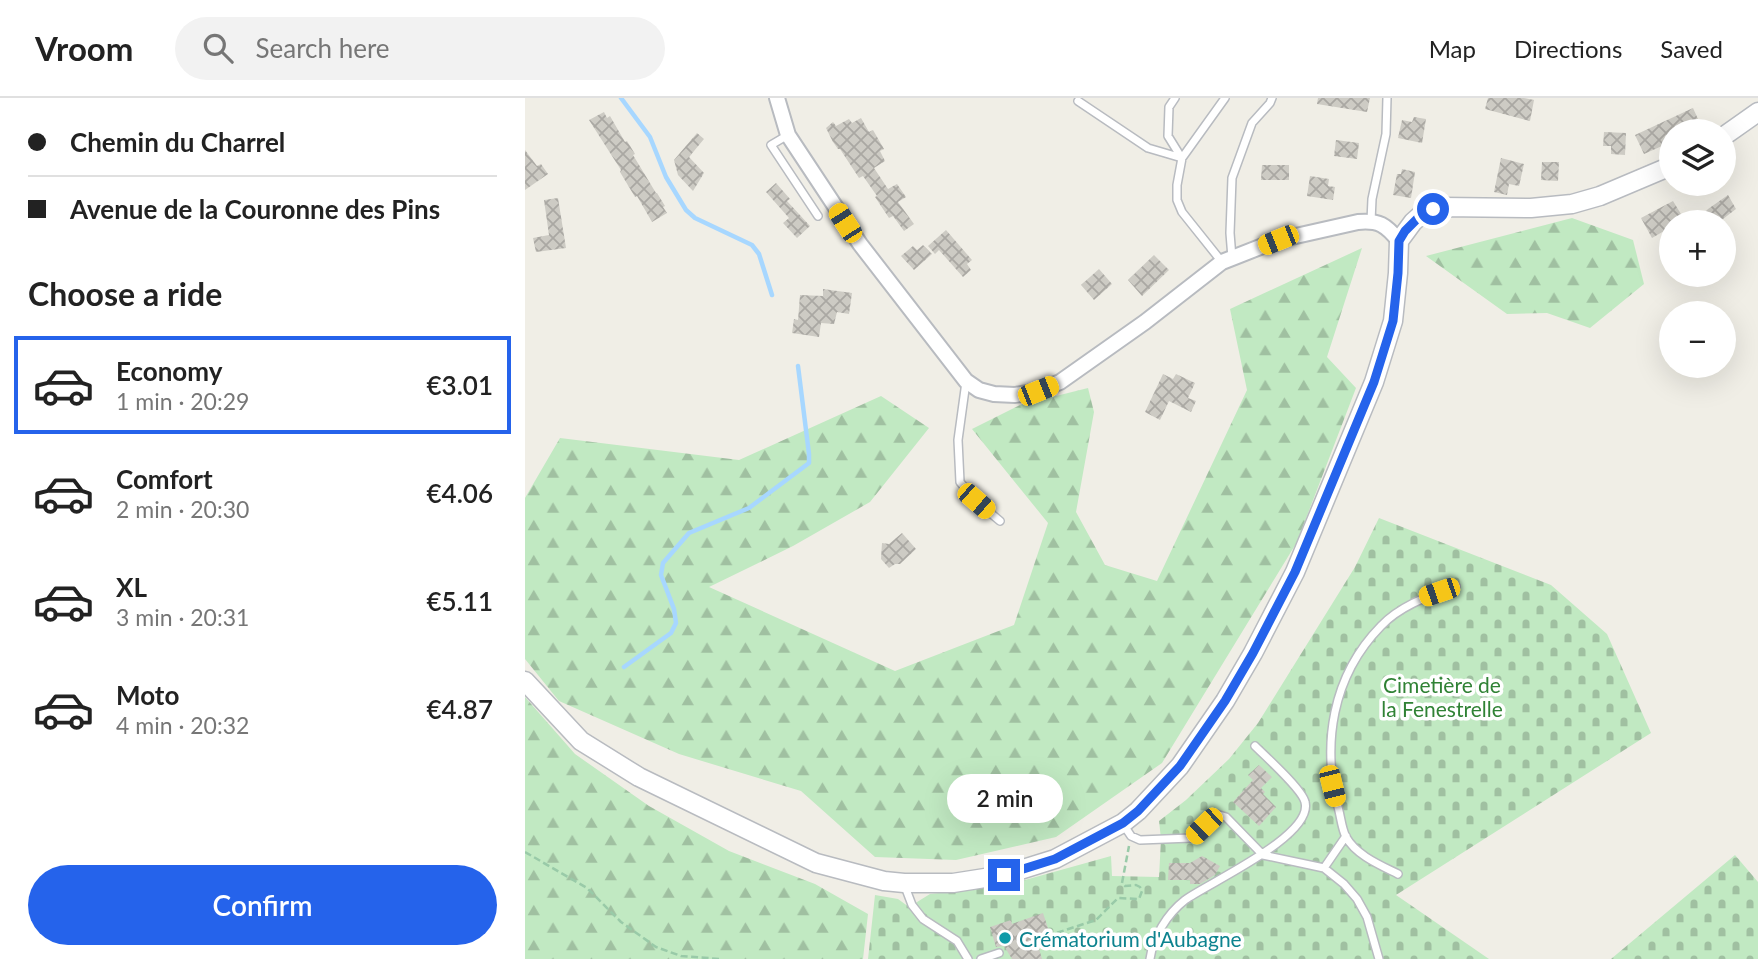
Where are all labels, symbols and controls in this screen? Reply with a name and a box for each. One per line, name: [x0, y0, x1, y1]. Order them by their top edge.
search box: [175, 17, 665, 80]
text: Vroom: [35, 28, 133, 68]
icon: search: [199, 29, 237, 67]
text: Search here: [255, 32, 390, 64]
text: Map: [1429, 34, 1476, 63]
text: Directions: [1514, 34, 1622, 63]
text: Saved: [1660, 34, 1723, 63]
map controls: [1659, 119, 1736, 378]
button: layers: [1659, 119, 1736, 196]
text: Chemin du Charrel: [70, 126, 285, 158]
text: Avenue de la Couronne des Pins: [70, 193, 440, 225]
route start: [1417, 193, 1449, 225]
car: [825, 200, 866, 246]
button: +: [1659, 210, 1736, 287]
car: [1255, 222, 1302, 258]
text: Choose a ride: [28, 274, 222, 313]
button: −: [1659, 301, 1736, 378]
icon: car: [32, 354, 95, 417]
text: Economy: [116, 355, 222, 387]
text: €3.01: [427, 369, 493, 401]
car: [1015, 373, 1062, 409]
text: 1 min · 20:29: [116, 387, 249, 415]
icon: car: [32, 462, 95, 525]
text: Comfort: [116, 463, 213, 495]
text: €4.06: [427, 477, 493, 509]
car: [954, 479, 999, 523]
text: 2 min · 20:30: [116, 495, 249, 523]
icon: car: [32, 570, 95, 633]
text: XL: [116, 571, 147, 603]
car: [1416, 575, 1463, 609]
text: €5.11: [427, 585, 493, 617]
text: 3 min · 20:31: [116, 603, 249, 631]
park label: Cimetière de la Fenestrelle: [1381, 672, 1503, 721]
icon: car: [32, 678, 95, 741]
text: Moto: [116, 679, 179, 711]
text: €4.87: [427, 693, 493, 725]
text: 4 min · 20:32: [116, 711, 249, 739]
car: [1317, 763, 1348, 809]
callout: 2 min: [946, 774, 1062, 822]
text: 2 min: [977, 784, 1033, 812]
car: [1182, 804, 1227, 848]
route end: [988, 859, 1020, 891]
button: Confirm: [28, 865, 497, 945]
place label: Crématorium d'Aubagne: [1019, 926, 1242, 951]
marker: Crématorium d'Aubagne: [997, 930, 1013, 946]

